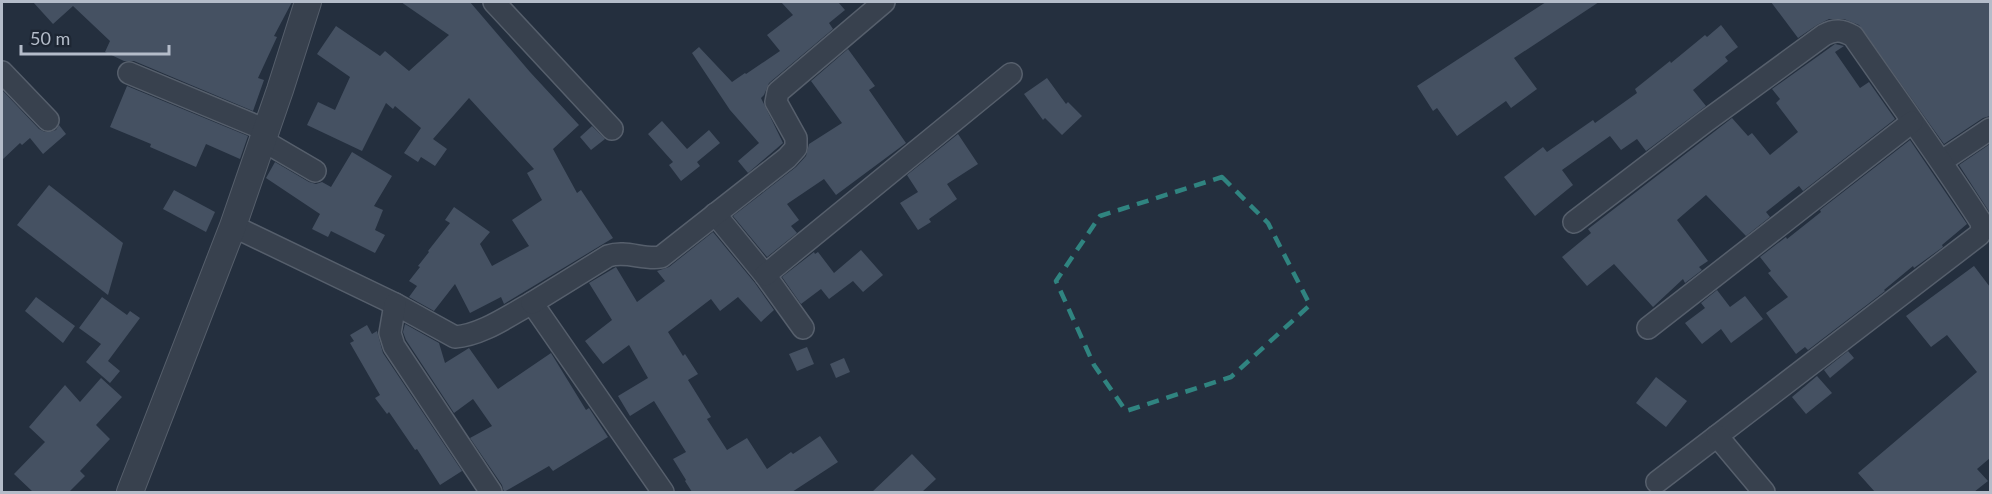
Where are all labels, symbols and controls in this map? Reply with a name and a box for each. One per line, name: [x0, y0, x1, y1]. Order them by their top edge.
scale bar: [21, 18, 170, 56]
text: 50 m: [30, 27, 70, 49]

